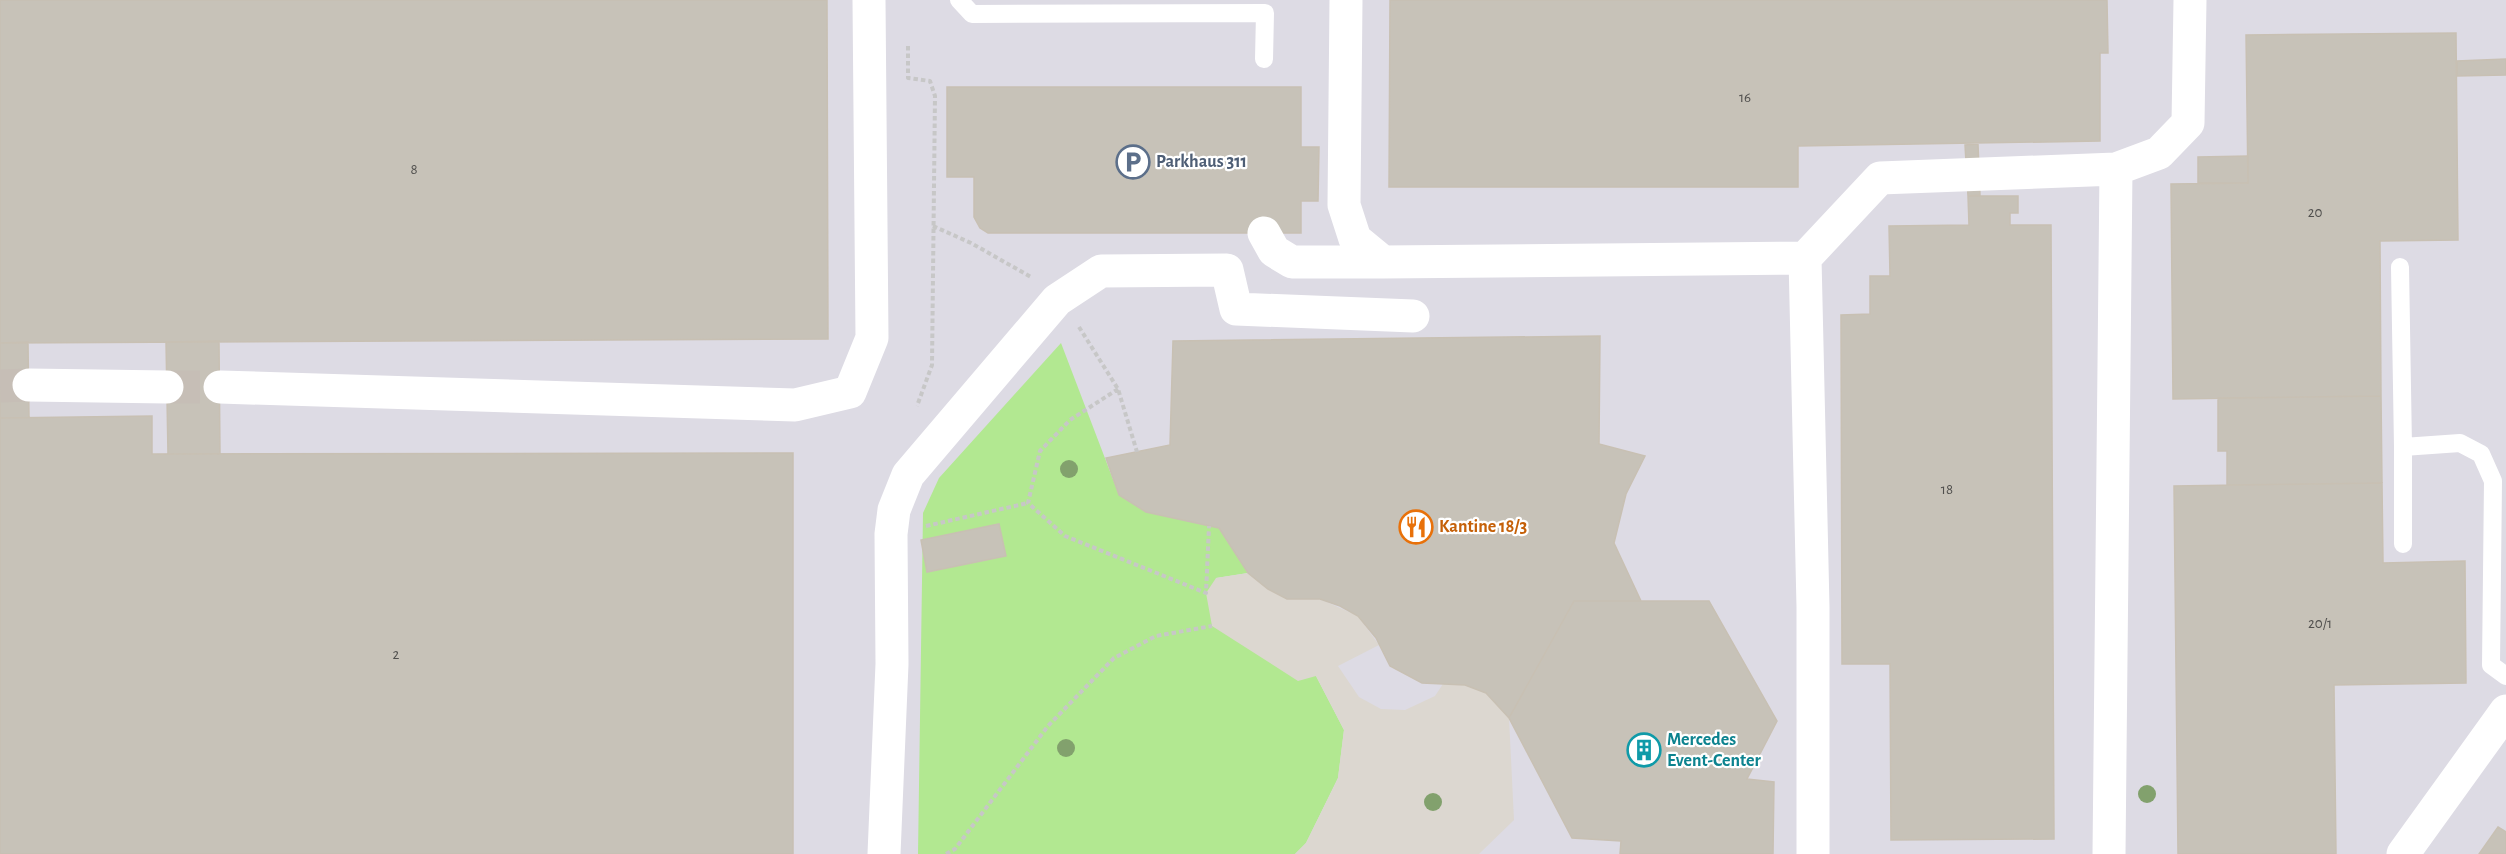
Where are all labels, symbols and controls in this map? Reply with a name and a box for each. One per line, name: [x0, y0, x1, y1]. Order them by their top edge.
house number: 16: [1739, 90, 1751, 105]
parking icon: Parkhaus 311: [1115, 144, 1151, 180]
place label: Parkhaus 311: [1156, 153, 1247, 171]
house number: 8: [410, 162, 418, 177]
house number: 20: [2308, 205, 2322, 220]
house number: 18: [1941, 482, 1953, 497]
restaurant icon: Kantine 18/3: [1398, 509, 1434, 545]
place label: Kantine 18/3: [1439, 518, 1527, 536]
house number: 20/1: [2308, 616, 2332, 631]
house number: 2: [393, 647, 400, 662]
place label: Mercedes Event-Center: [1667, 731, 1762, 770]
building icon: Mercedes Event-Center: [1626, 732, 1662, 768]

